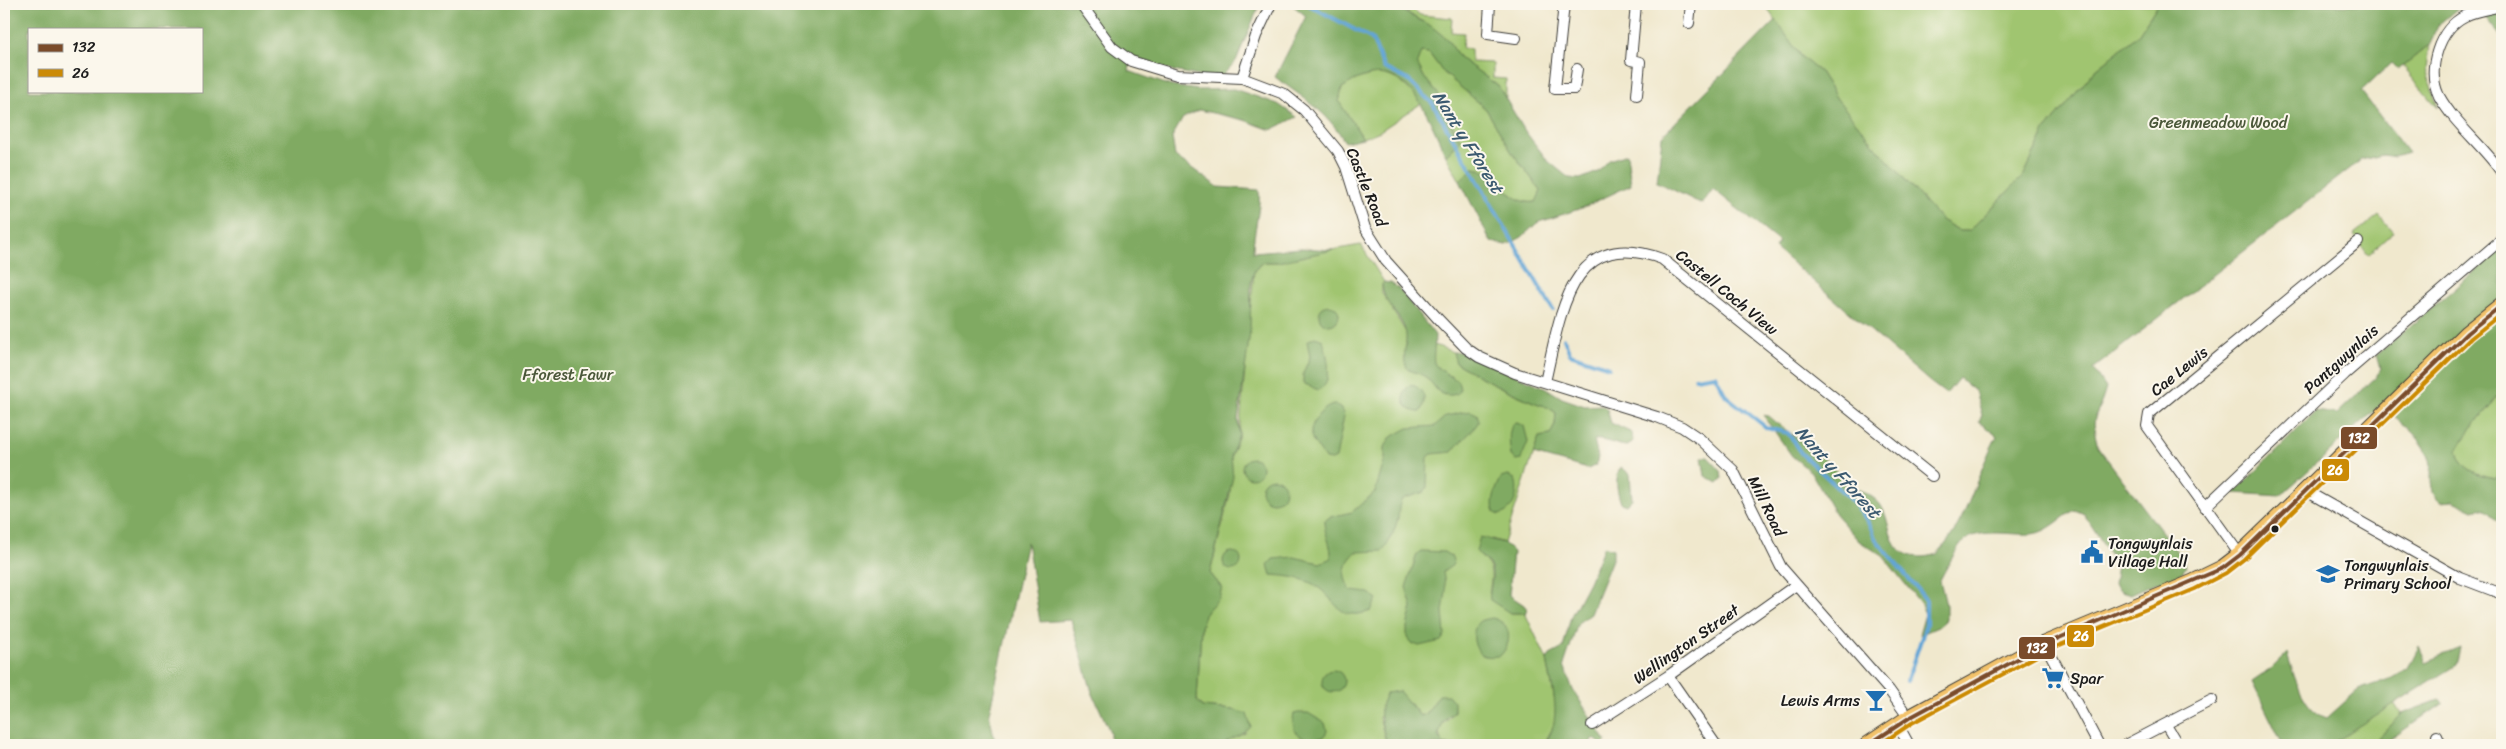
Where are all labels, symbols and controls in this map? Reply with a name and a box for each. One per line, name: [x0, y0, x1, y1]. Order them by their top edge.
legend: [28, 28, 202, 92]
text: 132: [72, 34, 96, 60]
text: 26: [72, 60, 89, 86]
water label: Nant y Fforest: [1424, 84, 1514, 202]
park label: Greenmeadow Wood: [2149, 108, 2289, 137]
street label: Castle Road: [1338, 143, 1397, 233]
street label: Castell Coch View: [1669, 241, 1786, 343]
street label: Pantgwynlais: [2296, 316, 2386, 401]
street label: Cae Lewis: [2143, 338, 2215, 404]
park label: Fforest Fawr: [523, 360, 615, 389]
water label: Nant y Fforest: [1787, 418, 1890, 528]
line badge: 132: [2340, 426, 2378, 450]
text: 132: [2348, 426, 2371, 451]
line badge: 26: [2321, 458, 2350, 482]
text: 26: [2326, 458, 2343, 483]
street label: Mill Road: [1740, 470, 1795, 543]
unlabelled marker: [2270, 524, 2280, 534]
place label: Tongwynlais Village Hall: [2108, 529, 2193, 576]
public building icon: Tongwynlais Village Hall: [2079, 539, 2105, 565]
place label: Tongwynlais Primary School: [2344, 551, 2452, 598]
school or university icon: Tongwynlais Primary School: [2315, 561, 2341, 587]
street label: Wellington Street: [1626, 596, 1746, 692]
line badge: 26: [2066, 624, 2095, 648]
text: 26: [2072, 624, 2089, 649]
line badge: 132: [2018, 636, 2056, 660]
text: 132: [2026, 636, 2049, 661]
place label: Spar: [2070, 664, 2105, 693]
supermarket icon: Spar: [2040, 665, 2066, 691]
place label: Lewis Arms: [1781, 686, 1861, 715]
bar icon: Lewis Arms: [1863, 687, 1889, 713]

